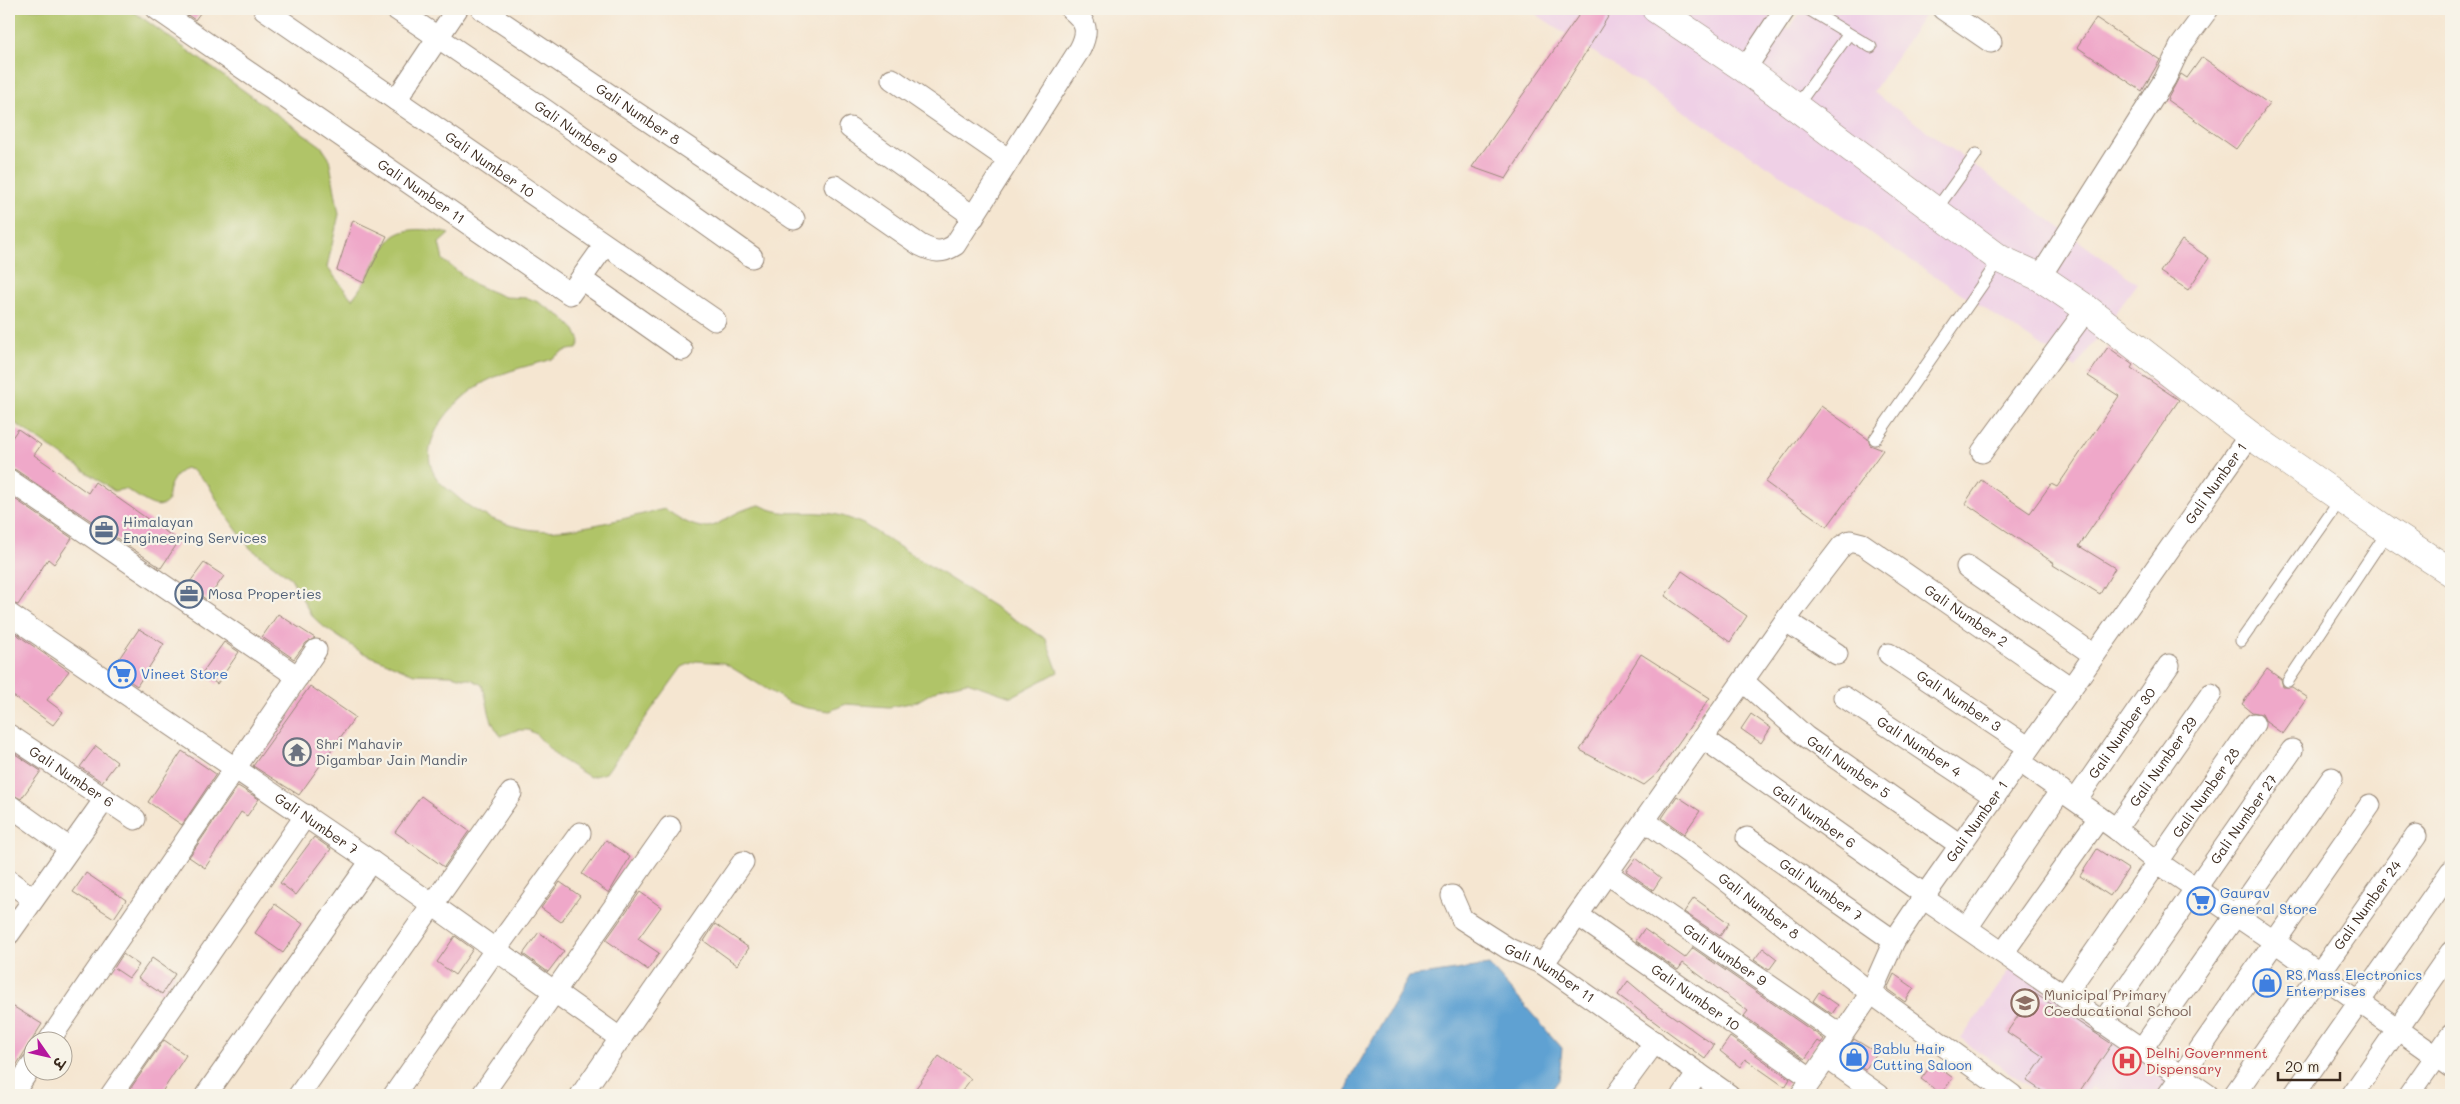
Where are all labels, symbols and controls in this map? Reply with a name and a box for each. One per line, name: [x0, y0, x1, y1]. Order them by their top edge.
street label: Gali Number 8: [592, 78, 684, 149]
street label: Gali Number 9: [531, 96, 622, 168]
street label: Gali Number 10: [441, 127, 539, 202]
street label: Gali Number 11: [374, 154, 469, 228]
street label: Gali Number 1: [2180, 438, 2251, 528]
place label: Himalayan Engineering Services: [123, 512, 267, 547]
office icon: Himalayan Engineering Services: [89, 515, 119, 545]
office icon: Mosa Properties: [174, 579, 204, 609]
street label: Gali Number 2: [1921, 580, 2012, 651]
place label: Mosa Properties: [208, 584, 322, 603]
supermarket icon: Vineet Store: [107, 659, 137, 689]
place label: Vineet Store: [141, 664, 228, 683]
street label: Gali Number 3: [1913, 665, 2005, 735]
street label: Gali Number 30: [2083, 683, 2160, 782]
street label: Gali Number 4: [1873, 711, 1966, 781]
street label: Gali Number 29: [2125, 713, 2201, 810]
street label: Gali Number 5: [1803, 730, 1894, 802]
place label: Shri Mahavir Digambar Jain Mandir: [316, 734, 468, 769]
temple icon: Shri Mahavir Digambar Jain Mandir: [282, 737, 312, 767]
street label: Gali Number 6: [26, 741, 118, 811]
street label: Gali Number 28: [2167, 744, 2244, 841]
street label: Gali Number 27: [2205, 770, 2281, 868]
street label: Gali Number 1: [1941, 777, 2012, 866]
street label: Gali Number 6: [1769, 780, 1860, 852]
street label: Gali Number 7: [271, 788, 362, 859]
street label: Gali Number 7: [1776, 853, 1867, 925]
street label: Gali Number 24: [2329, 856, 2406, 954]
street label: Gali Number 8: [1715, 868, 1804, 943]
place label: Gaurav General Store: [2220, 883, 2317, 918]
supermarket icon: Gaurav General Store: [2186, 886, 2216, 916]
street label: Gali Number 9: [1679, 919, 1771, 990]
street label: Gali Number 11: [1502, 938, 1599, 1007]
street label: Gali Number 10: [1647, 959, 1744, 1035]
place label: RS Mass Electronics Enterprises: [2286, 965, 2422, 1000]
shop icon: RS Mass Electronics Enterprises: [2252, 968, 2282, 998]
place label: Municipal Primary Coeducational School: [2044, 985, 2192, 1020]
school or university icon: Municipal Primary Coeducational School: [2010, 988, 2040, 1018]
north arrow: [22, 1032, 72, 1082]
place label: Bablu Hair Cutting Saloon: [1873, 1039, 1972, 1074]
shop icon: Bablu Hair Cutting Saloon: [1839, 1042, 1869, 1072]
place label: Delhi Government Dispensary: [2146, 1043, 2268, 1078]
hospital icon: Delhi Government Dispensary: [2112, 1046, 2142, 1076]
scale bar: [2278, 1049, 2340, 1081]
text: उ: [48, 1053, 71, 1074]
text: 20 m: [2285, 1056, 2319, 1076]

